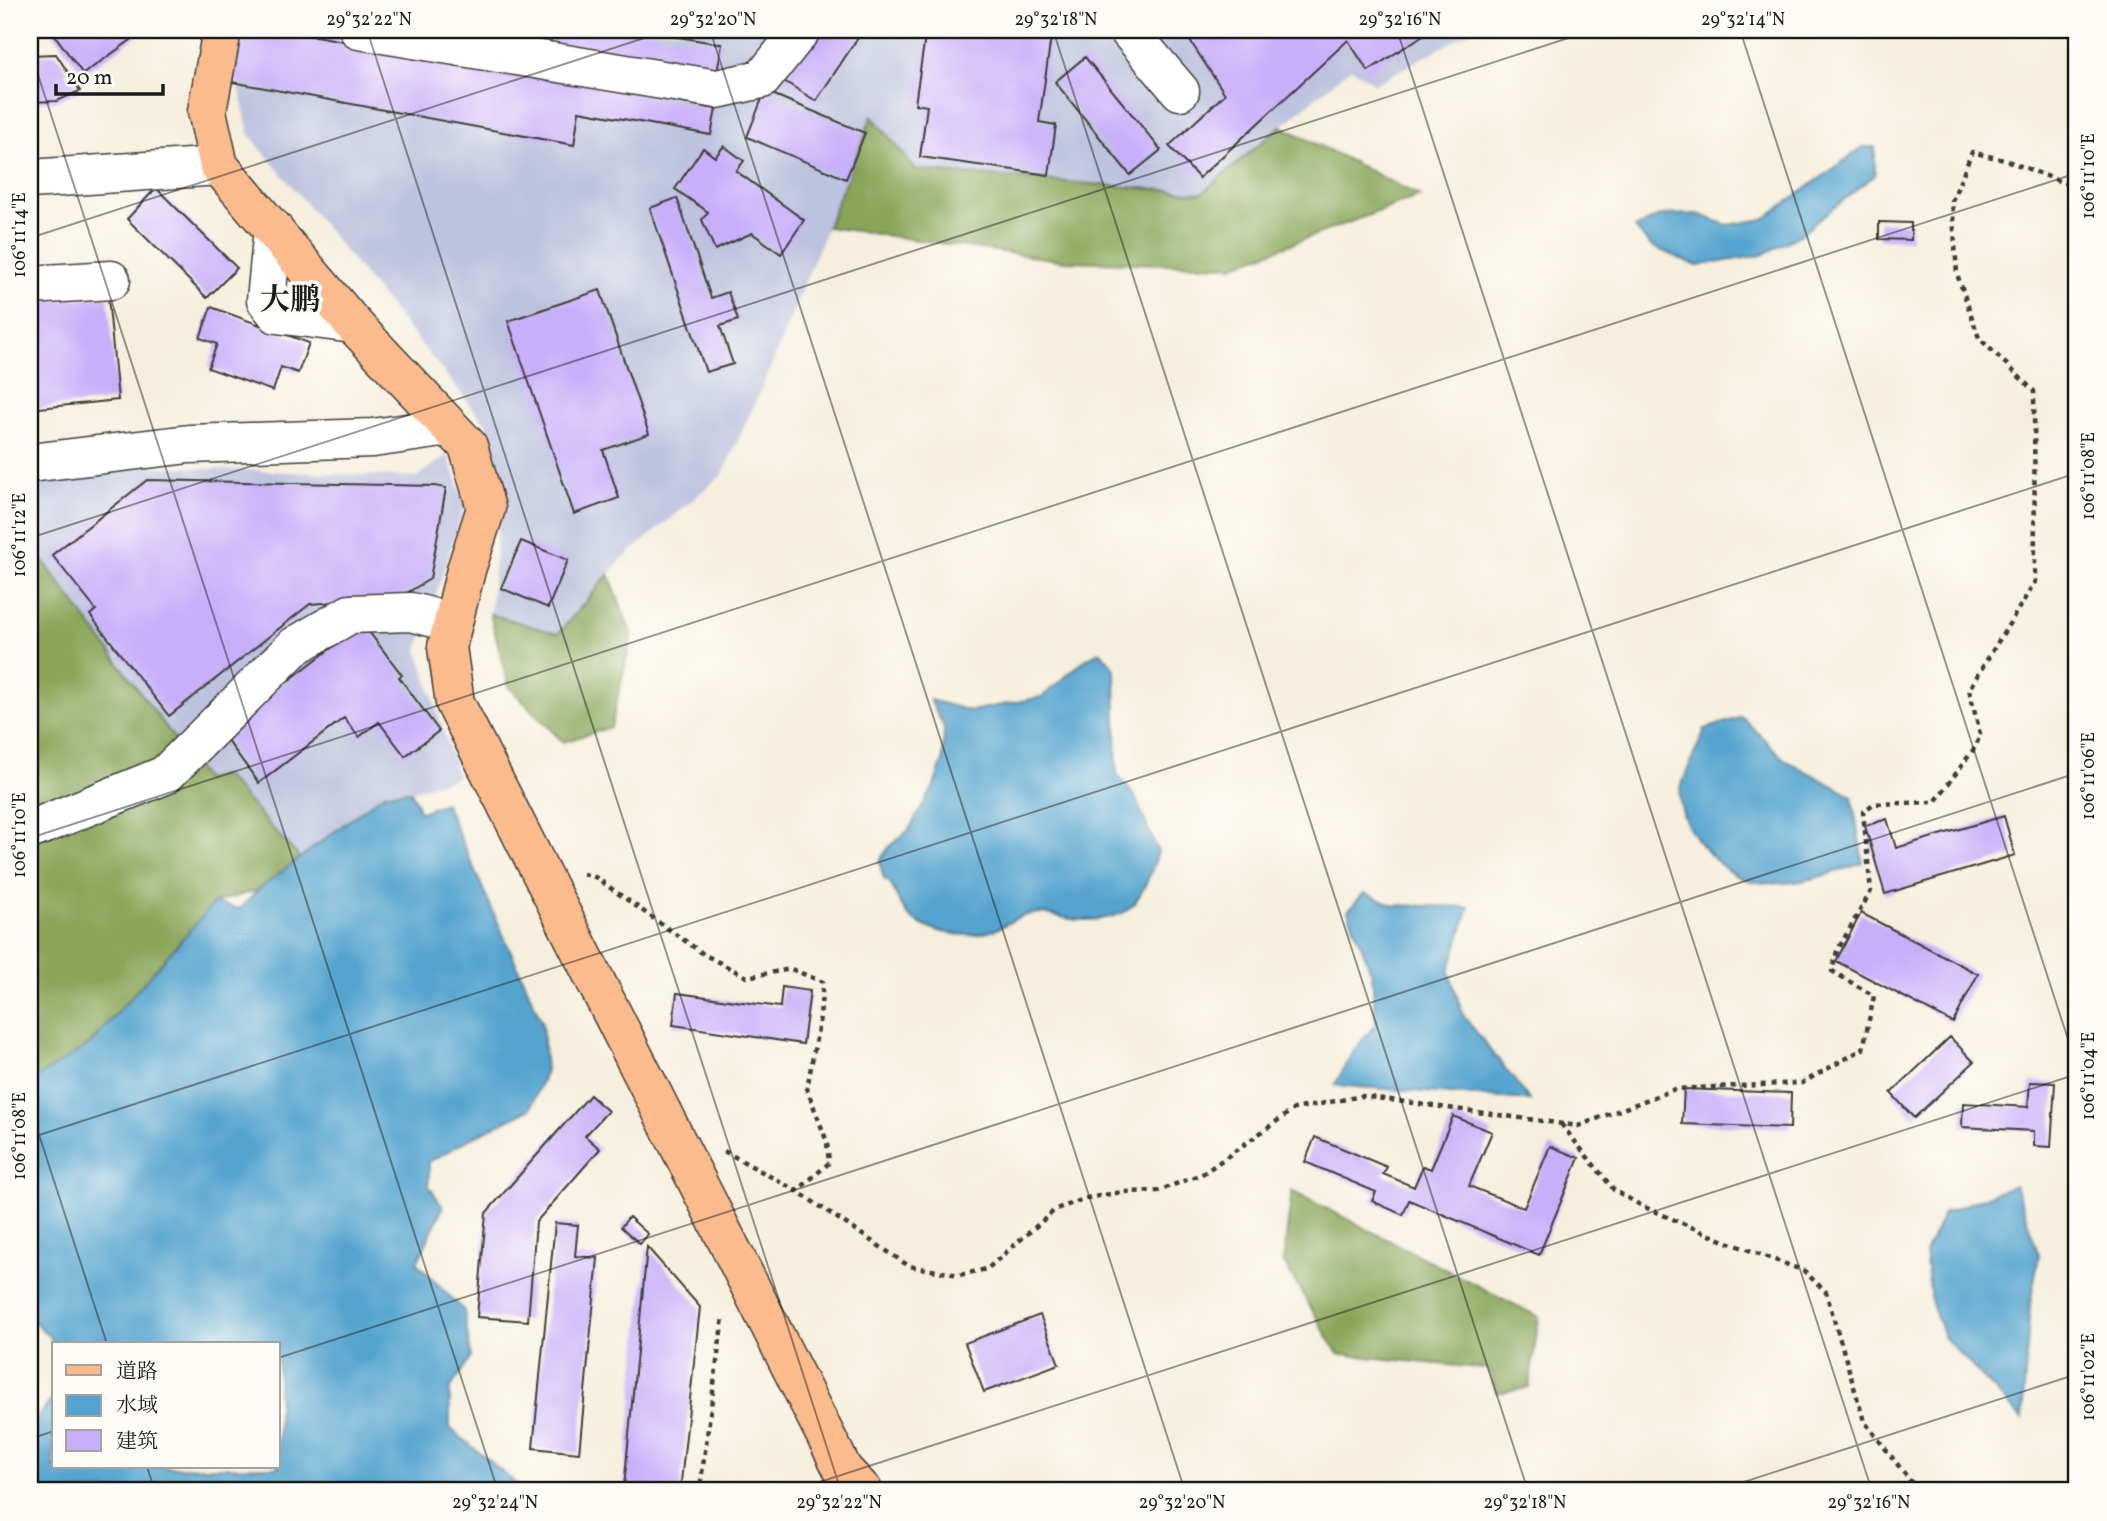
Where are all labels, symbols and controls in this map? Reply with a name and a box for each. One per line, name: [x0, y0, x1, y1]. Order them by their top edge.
text: 29°32'22"N: [326, 8, 412, 33]
text: 29°32'20"N: [670, 8, 756, 33]
text: 29°32'18"N: [1015, 8, 1097, 33]
text: 29°32'16"N: [1359, 8, 1441, 33]
text: 29°32'14"N: [1701, 8, 1785, 33]
scale bar: [56, 52, 163, 96]
text: 20 m: [66, 64, 112, 93]
text: 106°11'10"E: [2077, 133, 2102, 219]
text: 106°11'14"E: [8, 192, 33, 278]
district label: 大鹏: [260, 280, 320, 322]
text: 106°11'08"E: [2077, 432, 2102, 520]
text: 106°11'12"E: [8, 492, 33, 577]
text: 106°11'06"E: [2077, 732, 2102, 820]
text: 106°11'10"E: [8, 792, 33, 878]
text: 106°11'04"E: [2077, 1032, 2102, 1120]
text: 106°11'08"E: [8, 1092, 33, 1180]
text: 106°11'02"E: [2077, 1333, 2102, 1421]
legend: [52, 1342, 280, 1468]
text: 道路: [116, 1358, 158, 1387]
text: 水域: [116, 1392, 158, 1421]
text: 建筑: [116, 1428, 158, 1457]
text: 29°32'24"N: [452, 1491, 538, 1516]
text: 29°32'22"N: [796, 1491, 882, 1516]
text: 29°32'20"N: [1139, 1491, 1225, 1516]
text: 29°32'18"N: [1484, 1491, 1566, 1516]
text: 29°32'16"N: [1828, 1491, 1910, 1516]

